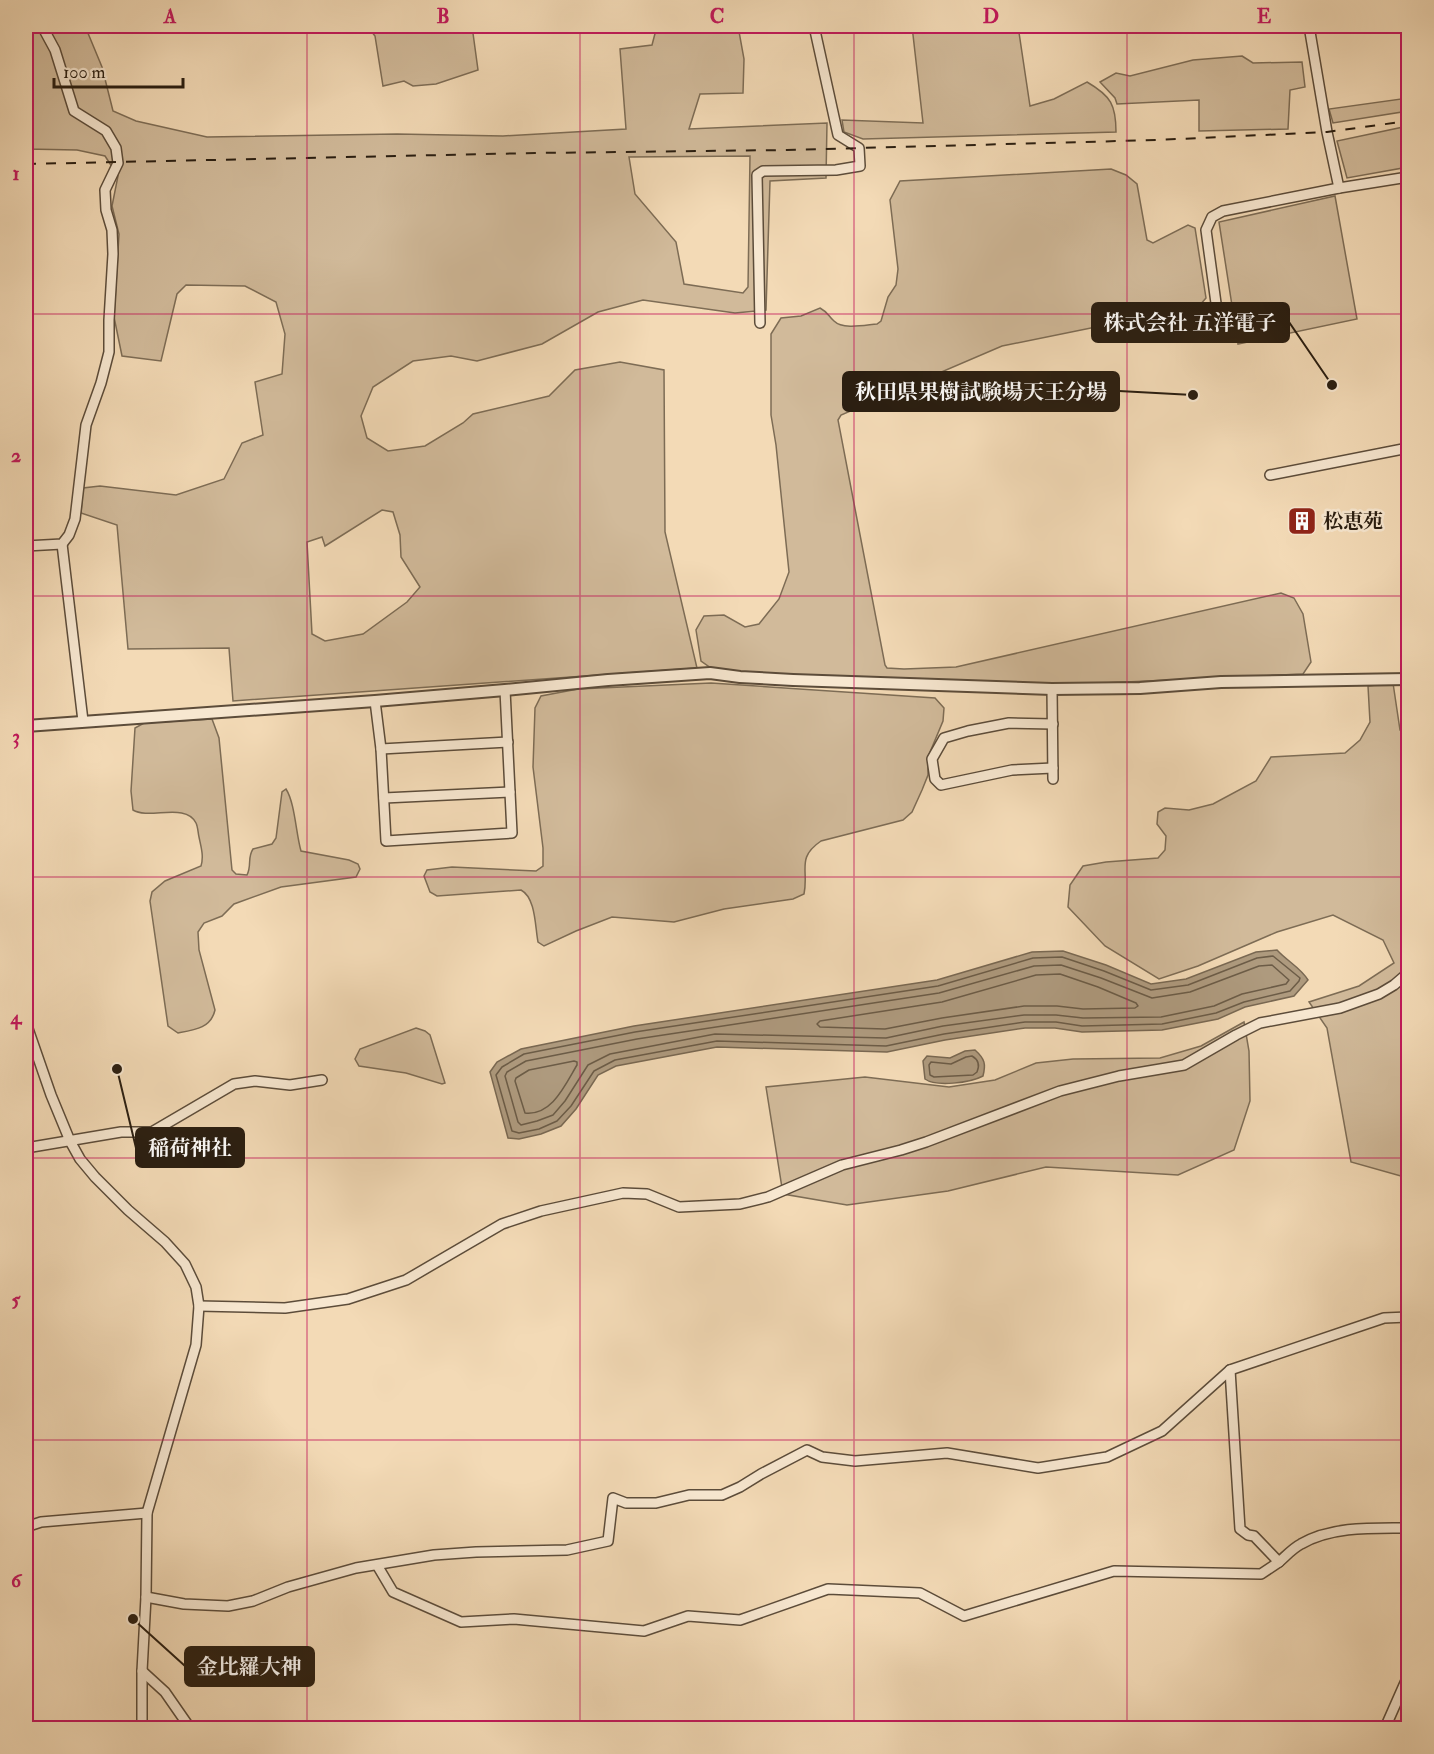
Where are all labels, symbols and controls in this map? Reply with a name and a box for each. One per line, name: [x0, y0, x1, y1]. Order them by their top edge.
text: A: [163, 4, 177, 29]
text: B: [436, 4, 450, 29]
text: C: [710, 4, 724, 29]
text: D: [983, 4, 999, 29]
text: E: [1257, 4, 1272, 29]
scale bar: [54, 51, 183, 89]
text: 100 m: [63, 61, 106, 84]
text: 1: [12, 161, 20, 186]
callout: 株式会社 五洋電子: [1092, 303, 1289, 342]
text: 株式会社 五洋電子: [1104, 310, 1276, 337]
callout: 秋田県果樹試験場天王分場: [843, 372, 1119, 411]
text: 秋田県果樹試験場天王分場: [855, 379, 1107, 406]
text: 2: [11, 443, 21, 468]
building icon: 松恵苑: [1286, 505, 1318, 537]
place label: 松恵苑: [1323, 509, 1383, 534]
text: 3: [12, 724, 20, 749]
text: 4: [10, 1005, 23, 1030]
callout: 稲荷神社: [136, 1128, 244, 1167]
text: 稲荷神社: [148, 1135, 232, 1162]
text: 5: [12, 1287, 22, 1312]
text: 6: [11, 1568, 23, 1593]
callout: 金比羅大神: [185, 1647, 314, 1686]
text: 金比羅大神: [197, 1654, 302, 1681]

